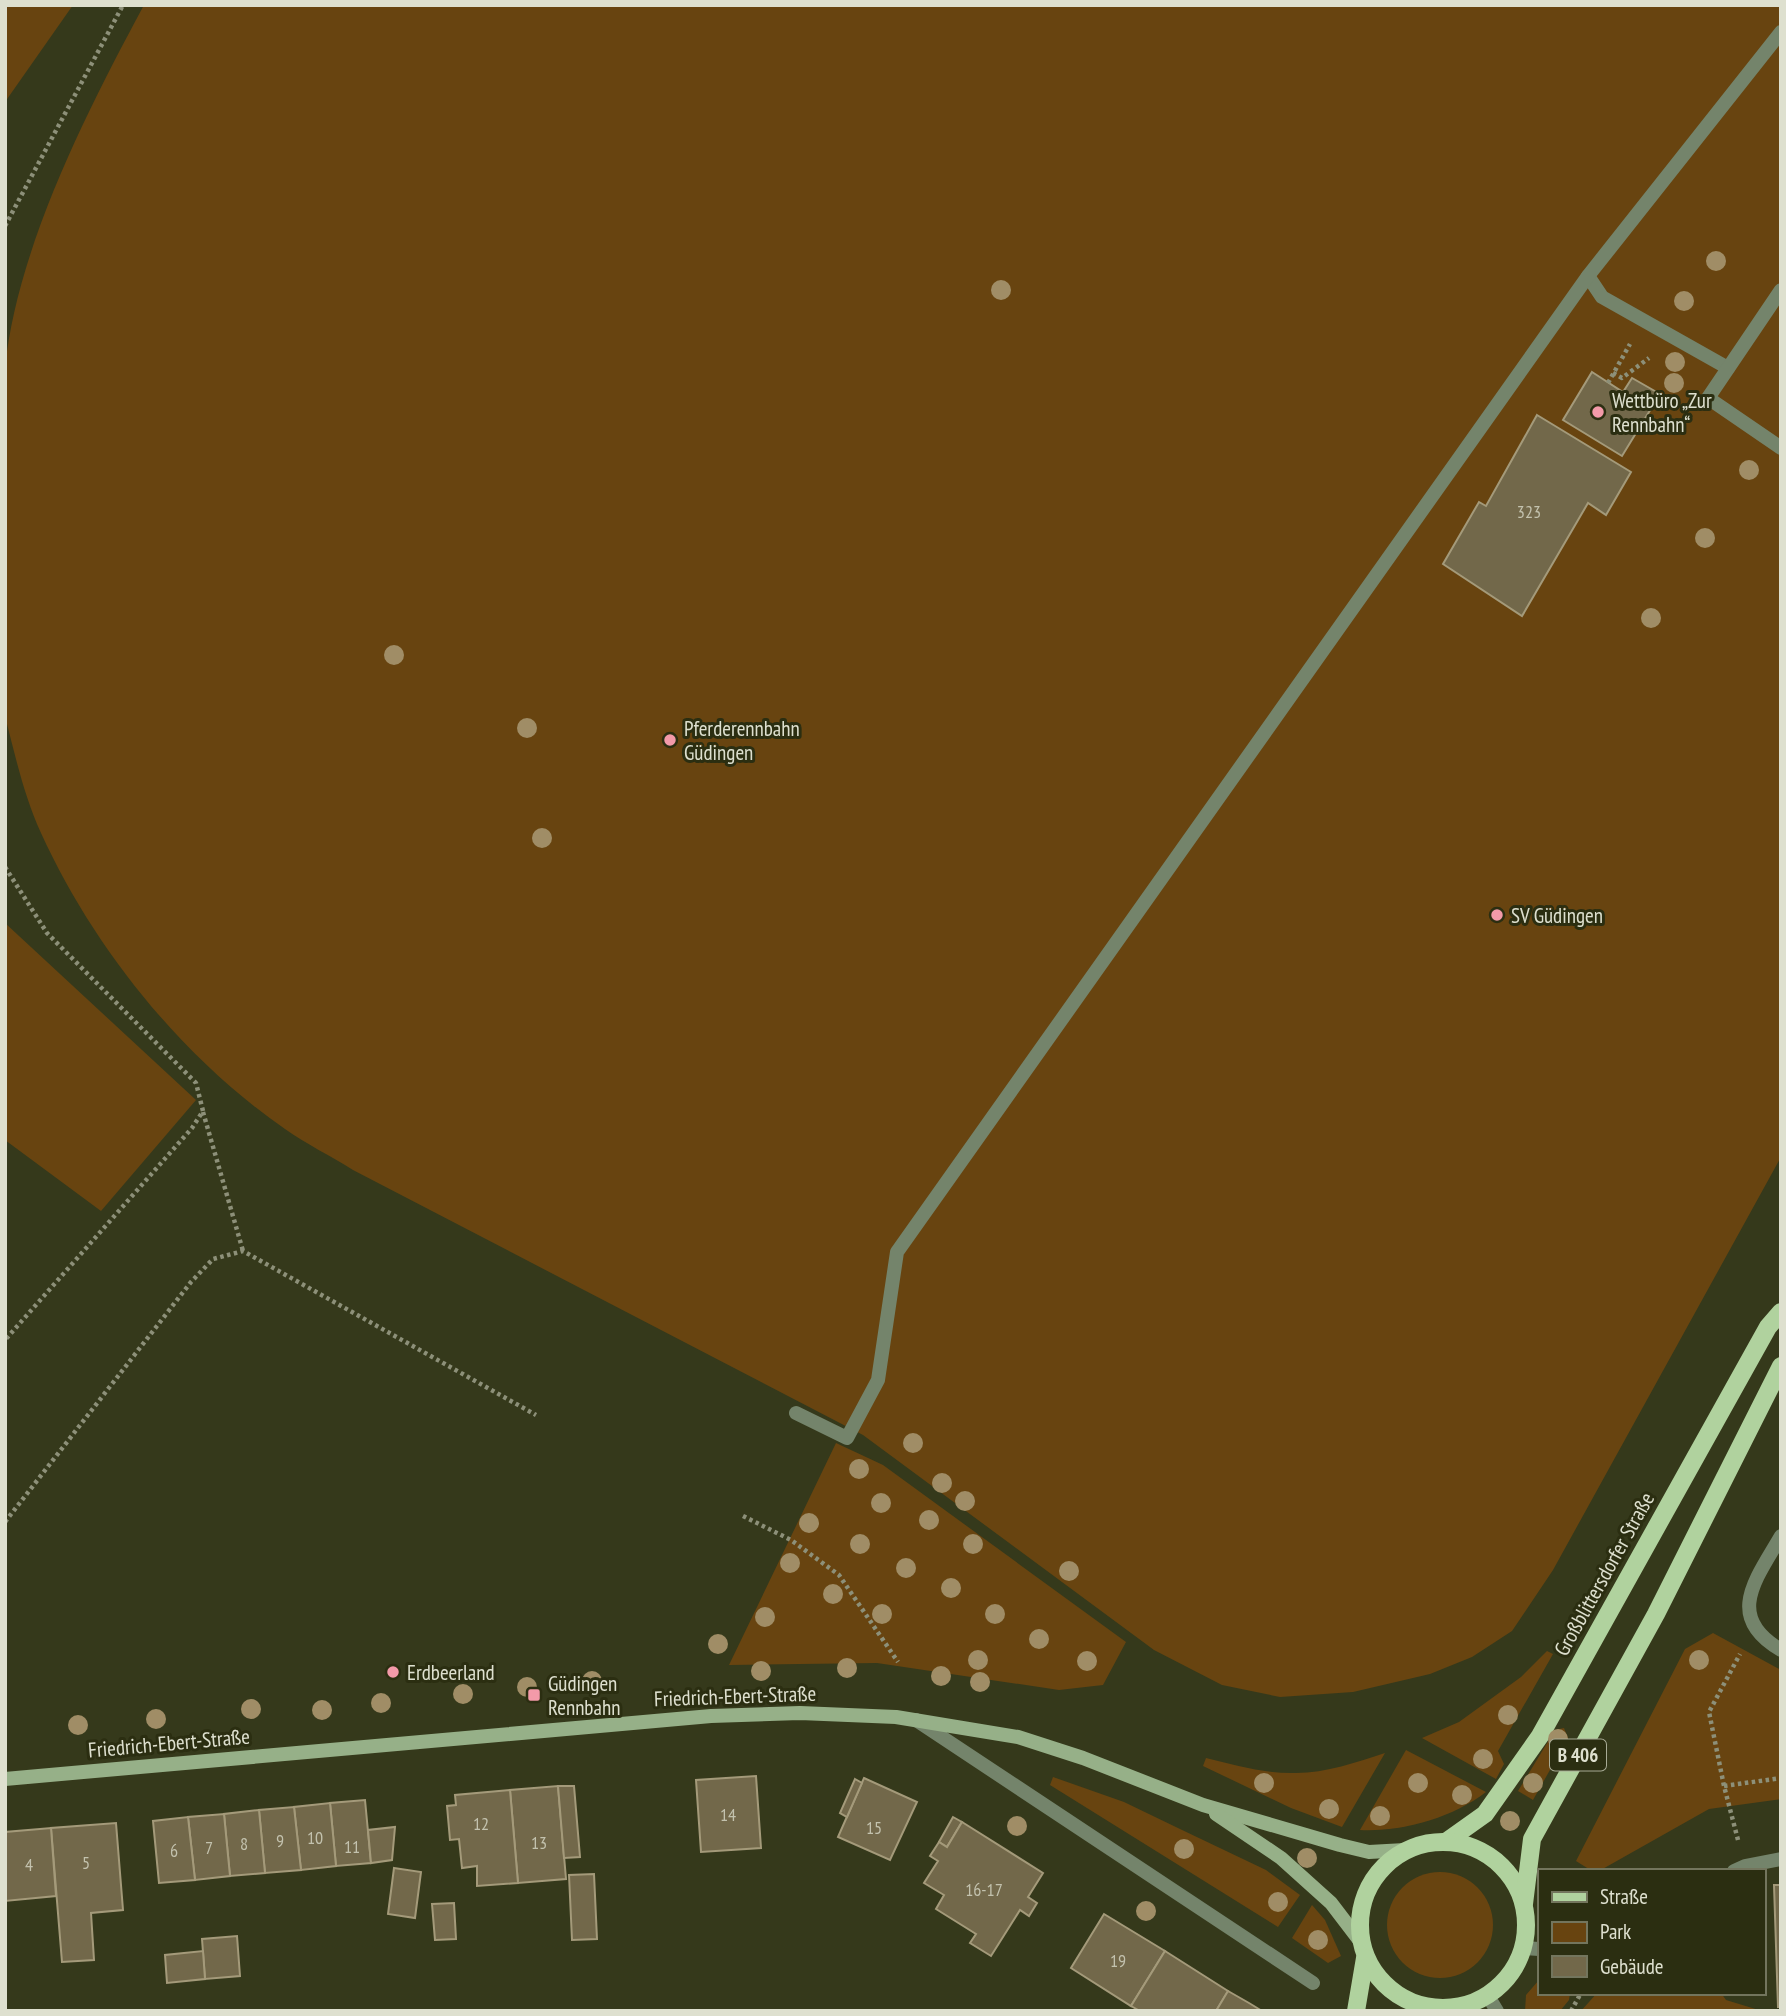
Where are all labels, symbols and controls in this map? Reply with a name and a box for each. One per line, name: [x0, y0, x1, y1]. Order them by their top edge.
place label: Wettbüro „Zur Rennbahn“: [1612, 387, 1712, 438]
marker: Wettbüro „Zur Rennbahn“: [1590, 404, 1606, 420]
house number: 323: [1517, 500, 1541, 523]
place label: Pferderennbahn Güdingen: [684, 715, 800, 766]
marker: Pferderennbahn Güdingen: [662, 732, 678, 748]
place label: SV Güdingen: [1511, 902, 1603, 929]
marker: SV Güdingen: [1489, 907, 1505, 923]
street label: Großblittersdorfer Straße: [1548, 1488, 1660, 1660]
place label: Erdbeerland: [407, 1659, 495, 1686]
marker: Erdbeerland: [385, 1664, 401, 1680]
place label: Güdingen Rennbahn: [548, 1670, 620, 1721]
street label: Friedrich-Ebert-Straße: [653, 1680, 817, 1712]
marker: Güdingen Rennbahn: [526, 1687, 542, 1703]
street label: Friedrich-Ebert-Straße: [87, 1722, 251, 1764]
road number: B 406: [1550, 1740, 1606, 1770]
house number: 14: [720, 1803, 736, 1826]
house number: 12: [473, 1812, 489, 1835]
house number: 15: [866, 1816, 882, 1839]
house number: 10: [307, 1826, 323, 1849]
house number: 9: [276, 1829, 284, 1852]
house number: 13: [531, 1831, 547, 1854]
house number: 8: [240, 1832, 248, 1855]
house number: 11: [344, 1835, 360, 1858]
house number: 7: [205, 1836, 213, 1859]
house number: 6: [170, 1839, 178, 1862]
house number: 5: [82, 1851, 90, 1874]
house number: 4: [25, 1853, 33, 1876]
legend: [1538, 1869, 1765, 1995]
house number: 16-17: [965, 1878, 1003, 1901]
text: Straße: [1600, 1883, 1648, 1910]
text: Park: [1600, 1918, 1631, 1945]
house number: 19: [1110, 1949, 1126, 1972]
text: Gebäude: [1600, 1953, 1663, 1980]

